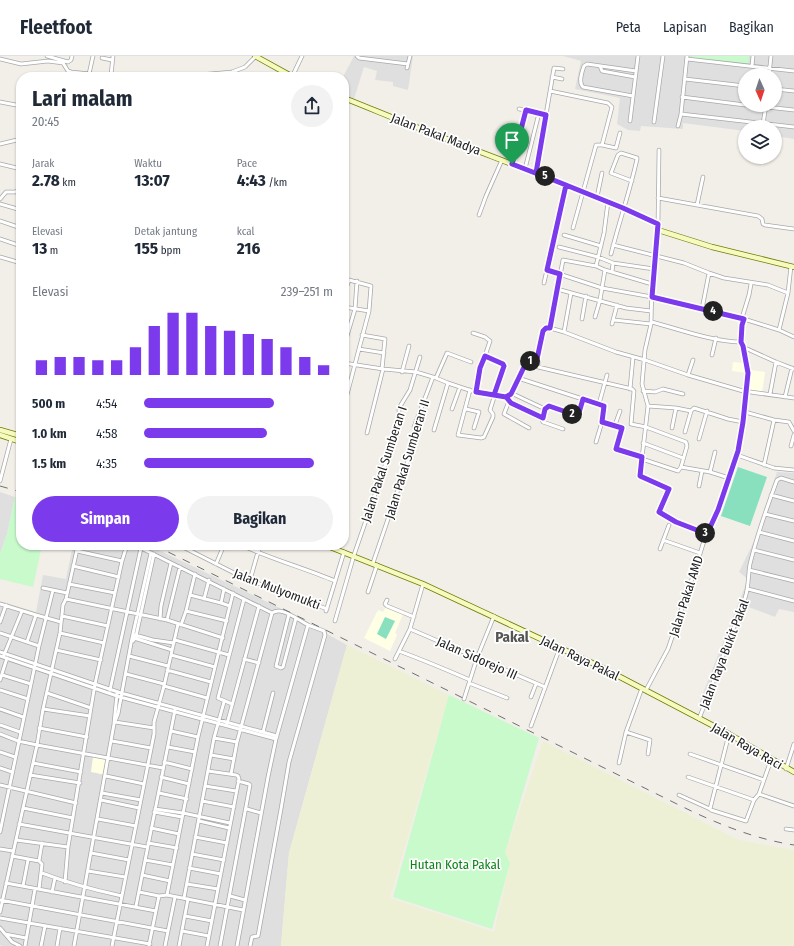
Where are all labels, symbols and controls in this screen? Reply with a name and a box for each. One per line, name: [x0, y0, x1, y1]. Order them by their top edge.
text: Fleetfoot: [20, 16, 92, 39]
text: Peta: [616, 19, 641, 36]
text: Lapisan: [663, 19, 707, 36]
text: Bagikan: [729, 19, 774, 36]
north arrow: [738, 68, 782, 112]
map controls: [738, 68, 782, 164]
text: Lari malam: [32, 85, 133, 112]
button: share: [291, 85, 333, 127]
street label: Jalan Pakal Madya: [389, 110, 483, 158]
text: 20:45: [32, 114, 59, 129]
button: layers: [738, 120, 782, 164]
pin: [495, 123, 529, 164]
icon: arrive: [501, 129, 523, 151]
text: Jarak: [32, 157, 54, 170]
text: Waktu: [134, 157, 162, 170]
text: Pace: [237, 157, 257, 170]
pin: 5: [535, 166, 555, 186]
text: 5: [542, 169, 548, 182]
text: 2.78: [32, 170, 60, 191]
text: 13:07: [134, 170, 170, 191]
text: 4:43: [237, 170, 266, 191]
text: km: [60, 176, 76, 189]
text: /km: [266, 176, 287, 189]
text: Elevasi: [32, 225, 63, 238]
text: Detak jantung: [134, 225, 197, 238]
text: kcal: [237, 225, 254, 238]
text: 13: [32, 238, 47, 259]
text: 155: [134, 238, 158, 259]
text: 216: [237, 238, 260, 259]
text: m: [47, 244, 58, 257]
text: bpm: [158, 244, 181, 257]
text: Elevasi: [32, 284, 68, 299]
text: 239–251 m: [281, 284, 333, 299]
pin: 4: [703, 301, 723, 321]
text: 4: [710, 304, 716, 317]
pin: 1: [520, 351, 540, 371]
text: 1: [528, 354, 532, 367]
text: 500 m: [32, 396, 65, 411]
text: 4:54: [96, 396, 117, 411]
street label: Jalan Pakal Sumberan II: [381, 397, 433, 521]
street label: Jalan Pakal Sumberan I: [358, 404, 410, 524]
pin: 2: [562, 404, 582, 424]
text: 2: [569, 407, 575, 420]
text: 1.0 km: [32, 426, 67, 441]
text: 4:58: [96, 426, 118, 441]
text: 1.5 km: [32, 456, 66, 471]
text: 4:35: [96, 456, 117, 471]
button: Simpan: [32, 496, 179, 542]
button: Bagikan: [187, 496, 333, 542]
pin: 3: [695, 523, 715, 543]
text: 3: [702, 526, 708, 539]
street label: Jalan Pakal AMD: [666, 554, 706, 638]
street label: Jalan Mulyomukti: [231, 566, 323, 612]
street label: Jalan Raya Bukit Pakal: [696, 597, 752, 711]
district label: Pakal: [495, 628, 530, 646]
street label: Jalan Raya Pakal: [538, 632, 622, 684]
street label: Jalan Sidorejo III: [434, 633, 520, 683]
street label: Jalan Raya Raci: [709, 720, 785, 772]
park label: Hutan Kota Pakal: [410, 857, 501, 872]

